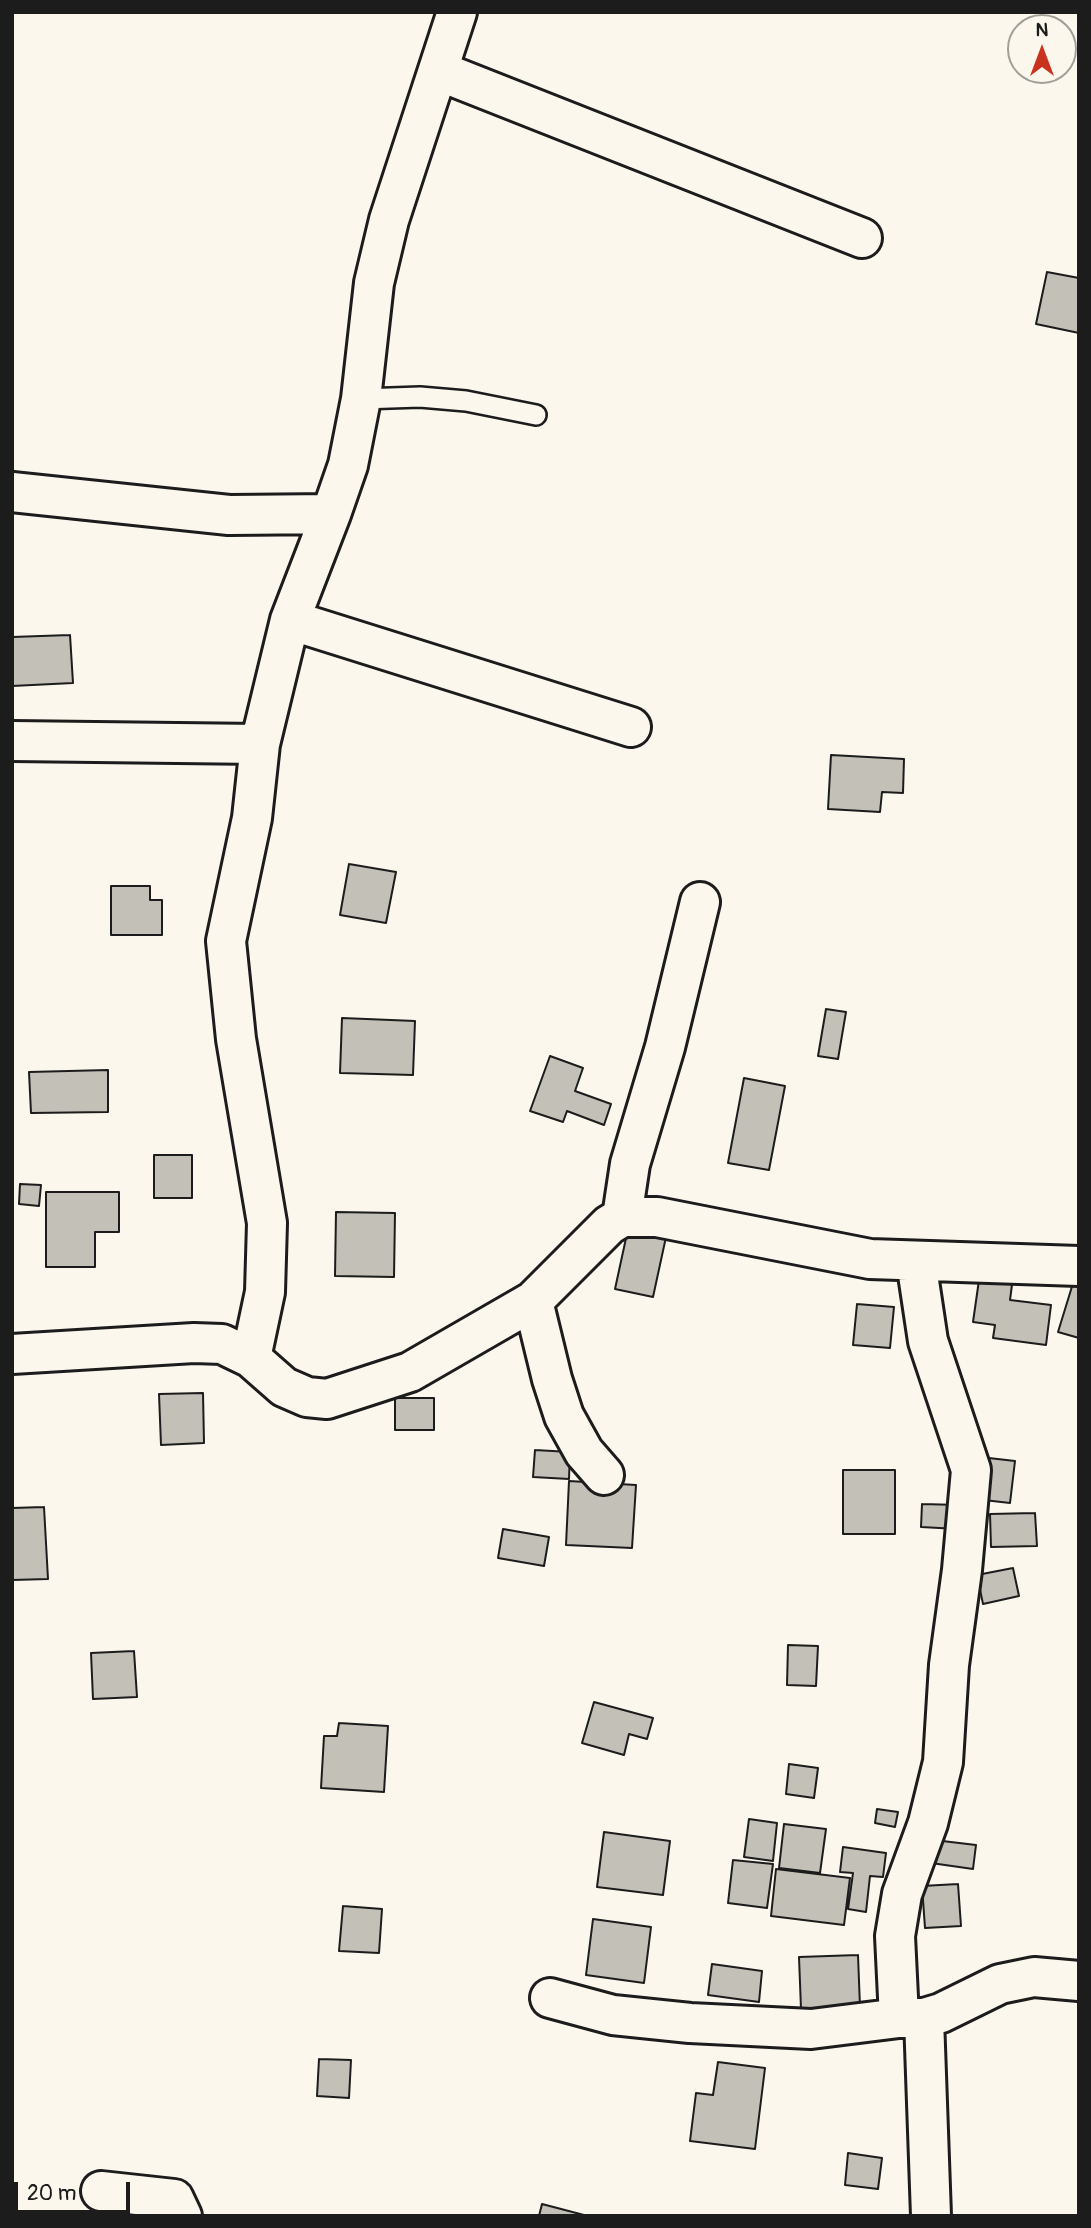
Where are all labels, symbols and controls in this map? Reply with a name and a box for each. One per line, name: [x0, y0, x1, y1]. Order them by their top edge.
north arrow: [1007, 14, 1077, 84]
text: N: [1036, 18, 1048, 42]
scale bar: [18, 2168, 133, 2212]
text: 20 m: [27, 2180, 76, 2207]

